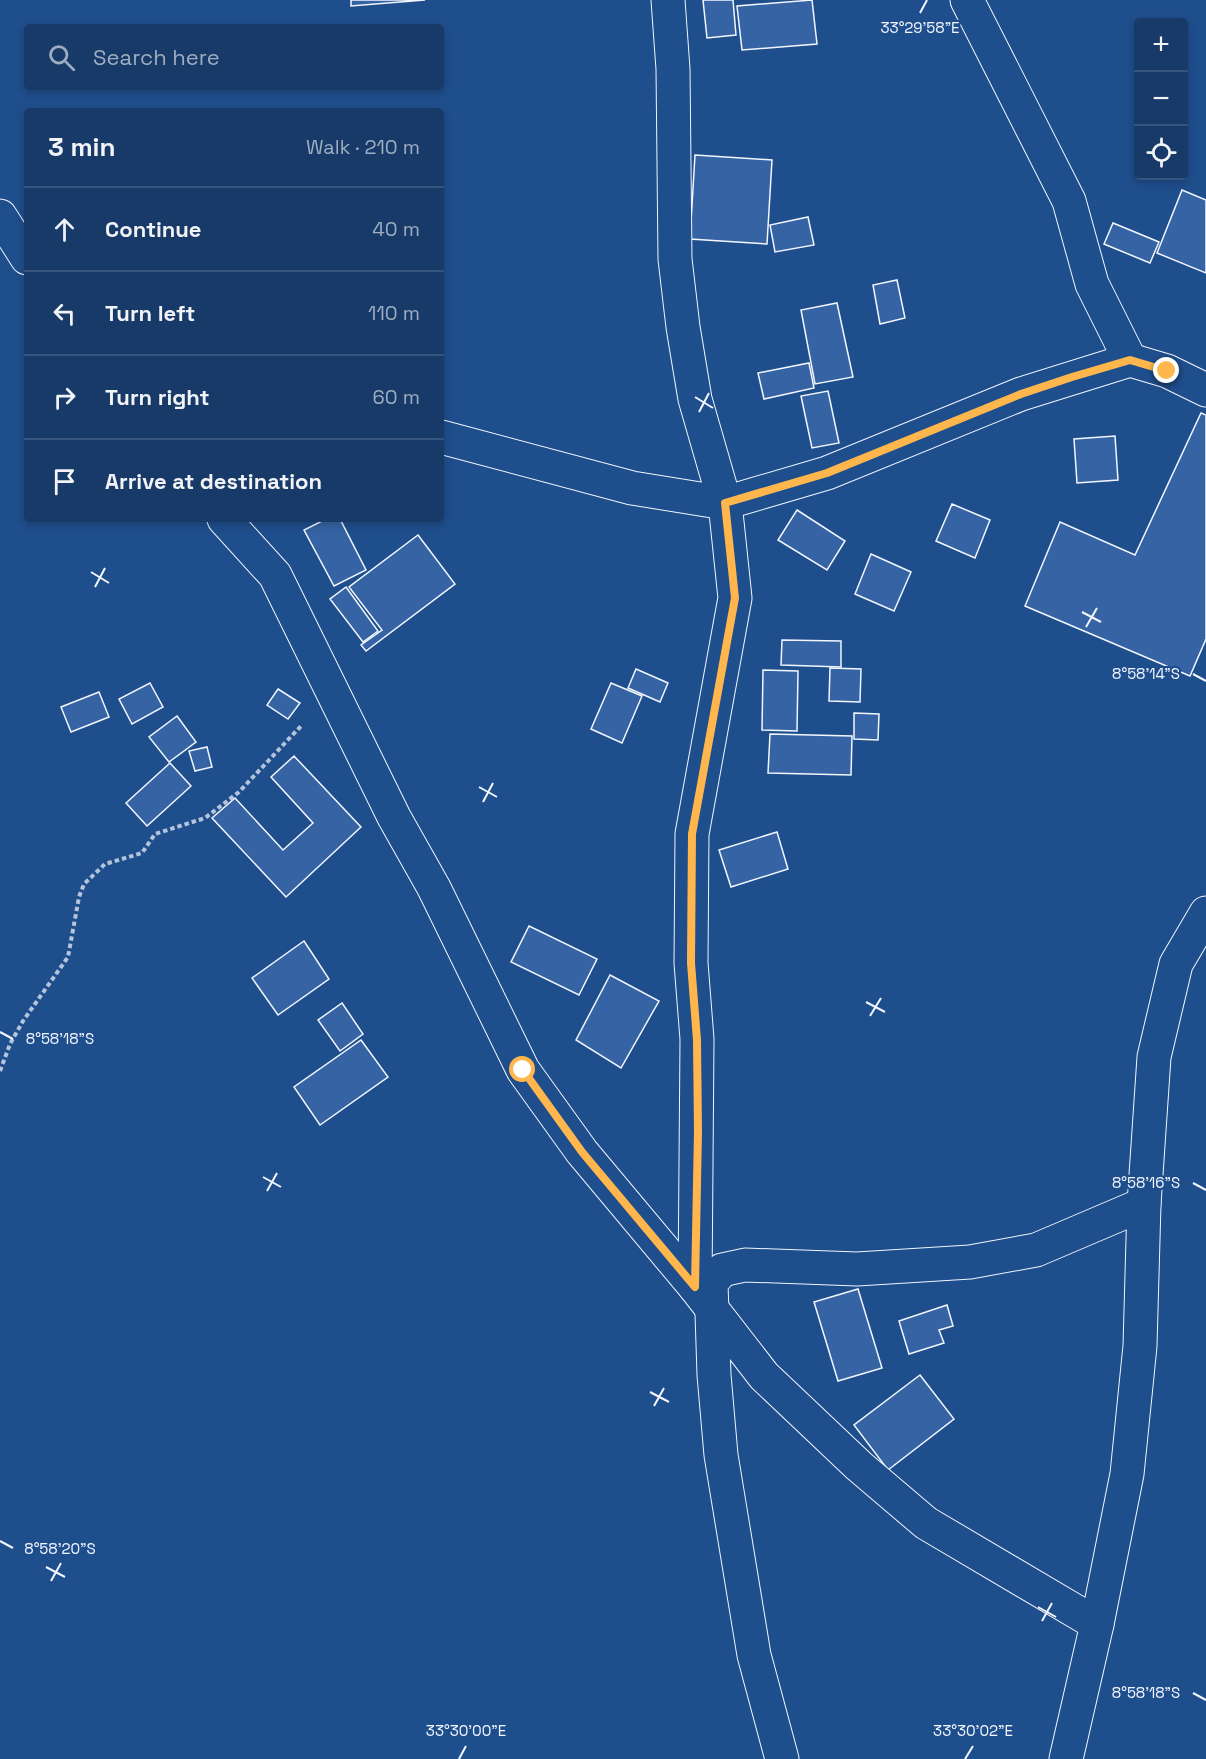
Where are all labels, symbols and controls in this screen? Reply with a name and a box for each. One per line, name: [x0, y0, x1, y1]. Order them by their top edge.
text: 33°29'58"E: [881, 18, 959, 37]
map controls: [1134, 18, 1188, 180]
button: +: [1134, 18, 1188, 72]
search box: [24, 24, 444, 90]
icon: search: [45, 41, 78, 74]
text: Search here: [93, 43, 220, 71]
button: −: [1134, 72, 1188, 126]
button: locate: [1134, 126, 1188, 180]
text: 3 min: [48, 130, 116, 164]
text: Walk · 210 m: [306, 134, 420, 160]
icon: ahead: [48, 213, 81, 246]
text: Continue: [105, 215, 201, 243]
text: 40 m: [372, 216, 420, 242]
icon: left: [48, 297, 81, 330]
text: Turn left: [105, 299, 195, 327]
text: 110 m: [368, 300, 420, 326]
route end: [1153, 357, 1179, 383]
icon: right: [48, 381, 81, 414]
text: Turn right: [105, 383, 210, 411]
text: 60 m: [373, 384, 420, 410]
icon: arrive: [48, 465, 81, 498]
text: Arrive at destination: [105, 467, 322, 495]
text: 8°58'14"S: [1112, 664, 1180, 683]
text: 8°58'18"S: [26, 1029, 94, 1048]
route start: [509, 1056, 535, 1082]
text: 8°58'16"S: [1112, 1173, 1180, 1192]
text: 8°58'20"S: [24, 1539, 96, 1558]
text: 8°58'18"S: [1112, 1683, 1180, 1702]
text: 33°30'00"E: [426, 1721, 506, 1740]
text: 33°30'02"E: [933, 1721, 1013, 1740]

